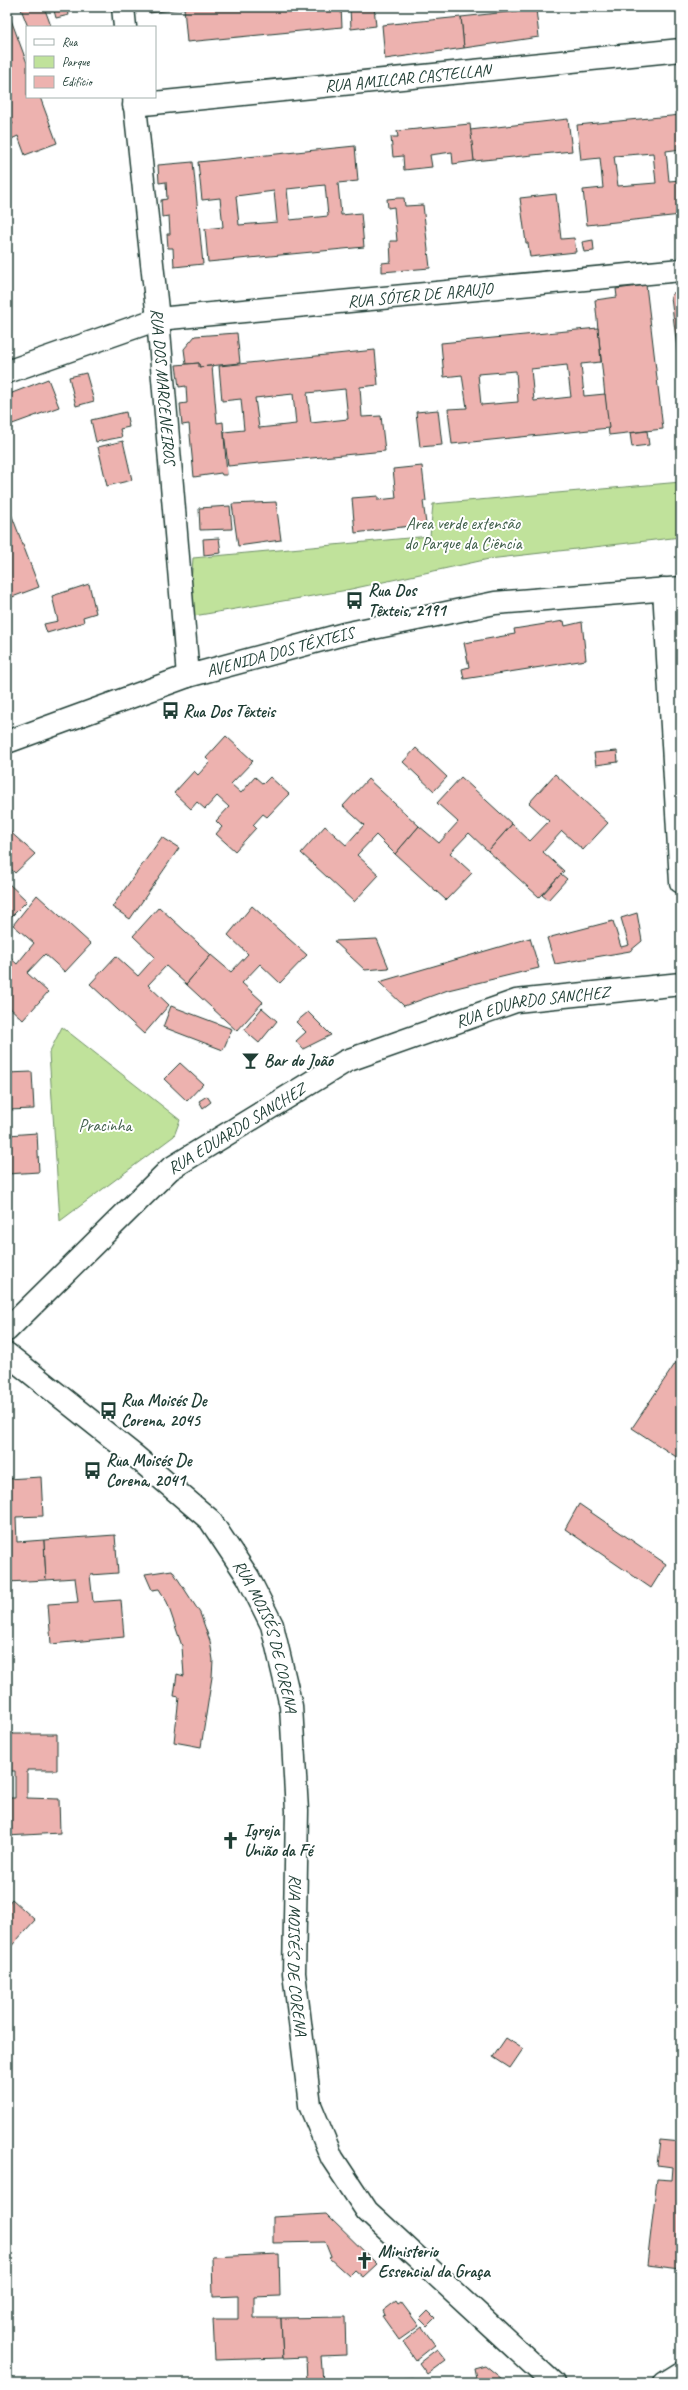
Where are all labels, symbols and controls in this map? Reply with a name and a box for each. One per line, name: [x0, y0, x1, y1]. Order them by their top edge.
legend: [26, 26, 156, 98]
text: Rua: [62, 34, 79, 50]
text: Parque: [62, 54, 91, 70]
street label: RUA AMILCAR CASTELLAN: [324, 58, 494, 96]
text: Edifício: [62, 74, 94, 90]
street label: RUA SÓTER DE ARAUJO: [346, 277, 495, 312]
street label: RUA DOS MARCENEIROS: [146, 307, 181, 468]
park label: Area verde extensão do Parque da Ciência: [404, 513, 523, 554]
place label: Rua Dos Têxteis, 2191: [368, 580, 448, 621]
bus stop icon: Rua Dos Têxteis, 2191: [345, 590, 365, 610]
street label: AVENIDA DOS TÊXTEIS: [204, 621, 358, 681]
bus stop icon: Rua Dos Têxteis: [160, 701, 180, 721]
place label: Rua Dos Têxteis: [183, 701, 277, 722]
street label: RUA EDUARDO SANCHEZ: [452, 981, 614, 1032]
bar icon: Bar do João: [241, 1050, 261, 1070]
place label: Bar do João: [264, 1050, 335, 1071]
street label: RUA EDUARDO SANCHEZ: [164, 1076, 312, 1178]
park label: Pracinha: [78, 1115, 134, 1136]
place label: Rua Moisés De Corena, 2045: [121, 1390, 209, 1431]
bus stop icon: Rua Moisés De Corena, 2045: [98, 1400, 118, 1420]
place label: Rua Moisés De Corena, 2041: [106, 1450, 194, 1491]
bus stop icon: Rua Moisés De Corena, 2041: [83, 1460, 103, 1480]
street label: RUA MOISÉS DE CORENA: [229, 1556, 302, 1714]
place label: Igreja União da Fé: [244, 1820, 315, 1861]
church icon: Igreja União da Fé: [221, 1830, 241, 1850]
street label: RUA MOISÉS DE CORENA: [283, 1874, 312, 2038]
place label: Ministerio Essencial da Graça: [378, 2241, 491, 2282]
church icon: Ministerio Essencial da Graça: [355, 2251, 375, 2271]

